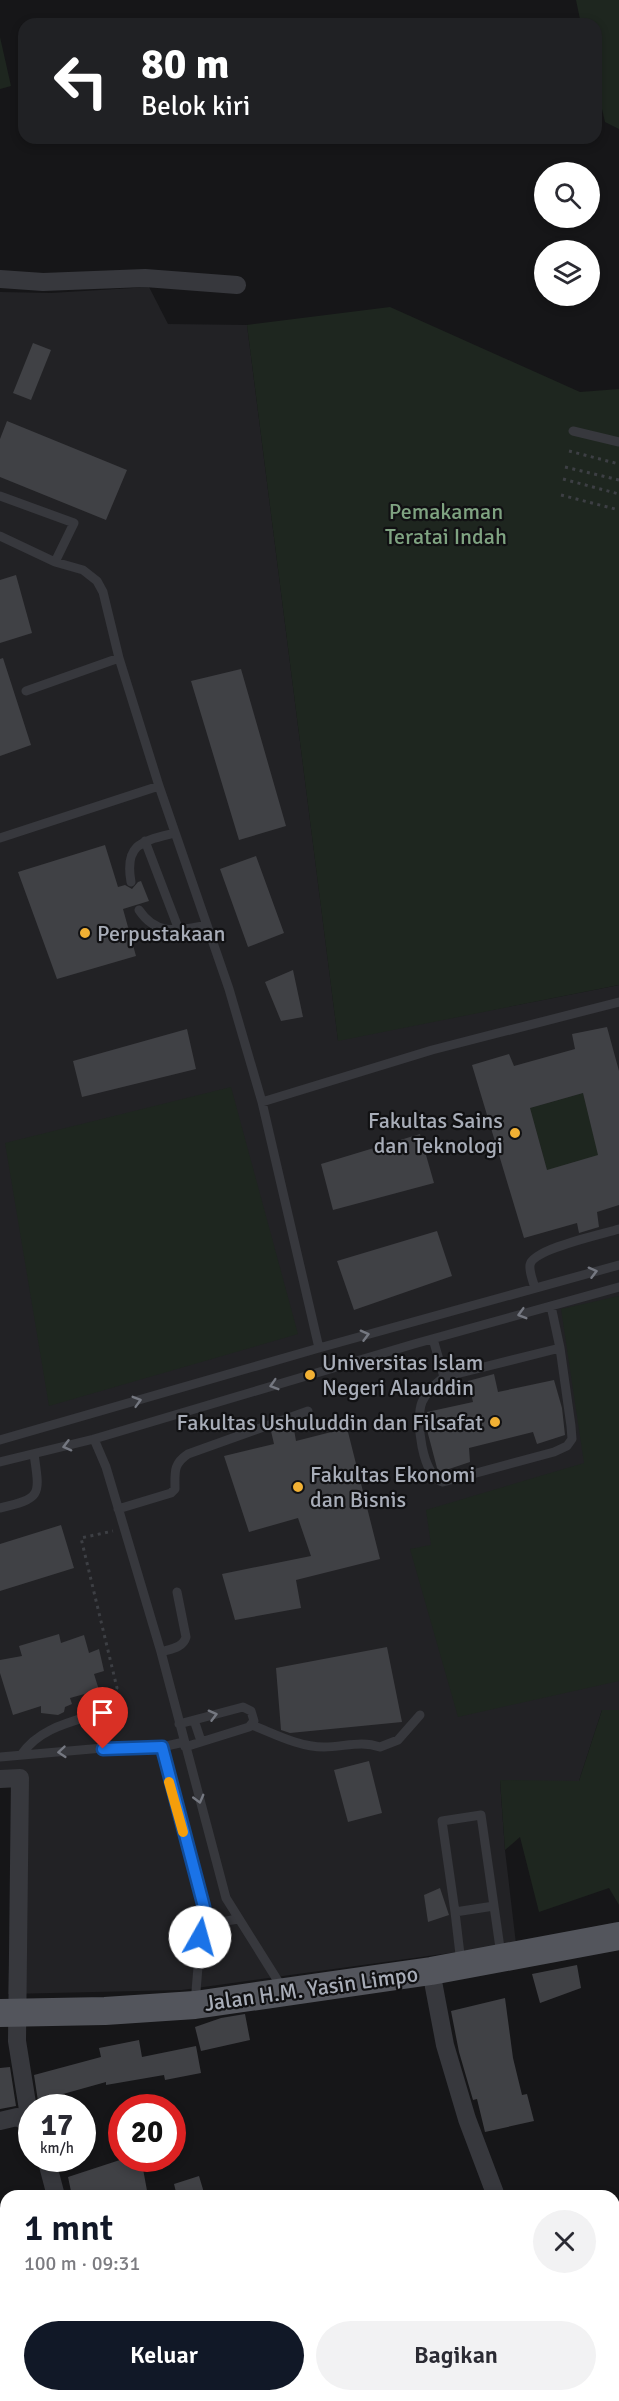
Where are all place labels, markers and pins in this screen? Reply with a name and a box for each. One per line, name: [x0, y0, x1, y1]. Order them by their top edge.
place label: Perpustakaan: [97, 920, 226, 947]
marker: Perpustakaan: [78, 926, 92, 940]
place label: Fakultas Sains dan Teknologi: [368, 1107, 503, 1159]
marker: Fakultas Sains dan Teknologi: [508, 1126, 522, 1140]
place label: Universitas Islam Negeri Alauddin: [322, 1349, 483, 1401]
marker: Universitas Islam Negeri Alauddin: [303, 1368, 317, 1382]
place label: Fakultas Ushuluddin dan Filsafat: [177, 1409, 483, 1436]
marker: Fakultas Ushuluddin dan Filsafat: [488, 1415, 502, 1429]
place label: Fakultas Ekonomi dan Bisnis: [310, 1461, 475, 1513]
marker: Fakultas Ekonomi dan Bisnis: [291, 1480, 305, 1494]
pin: [77, 1687, 128, 1749]

